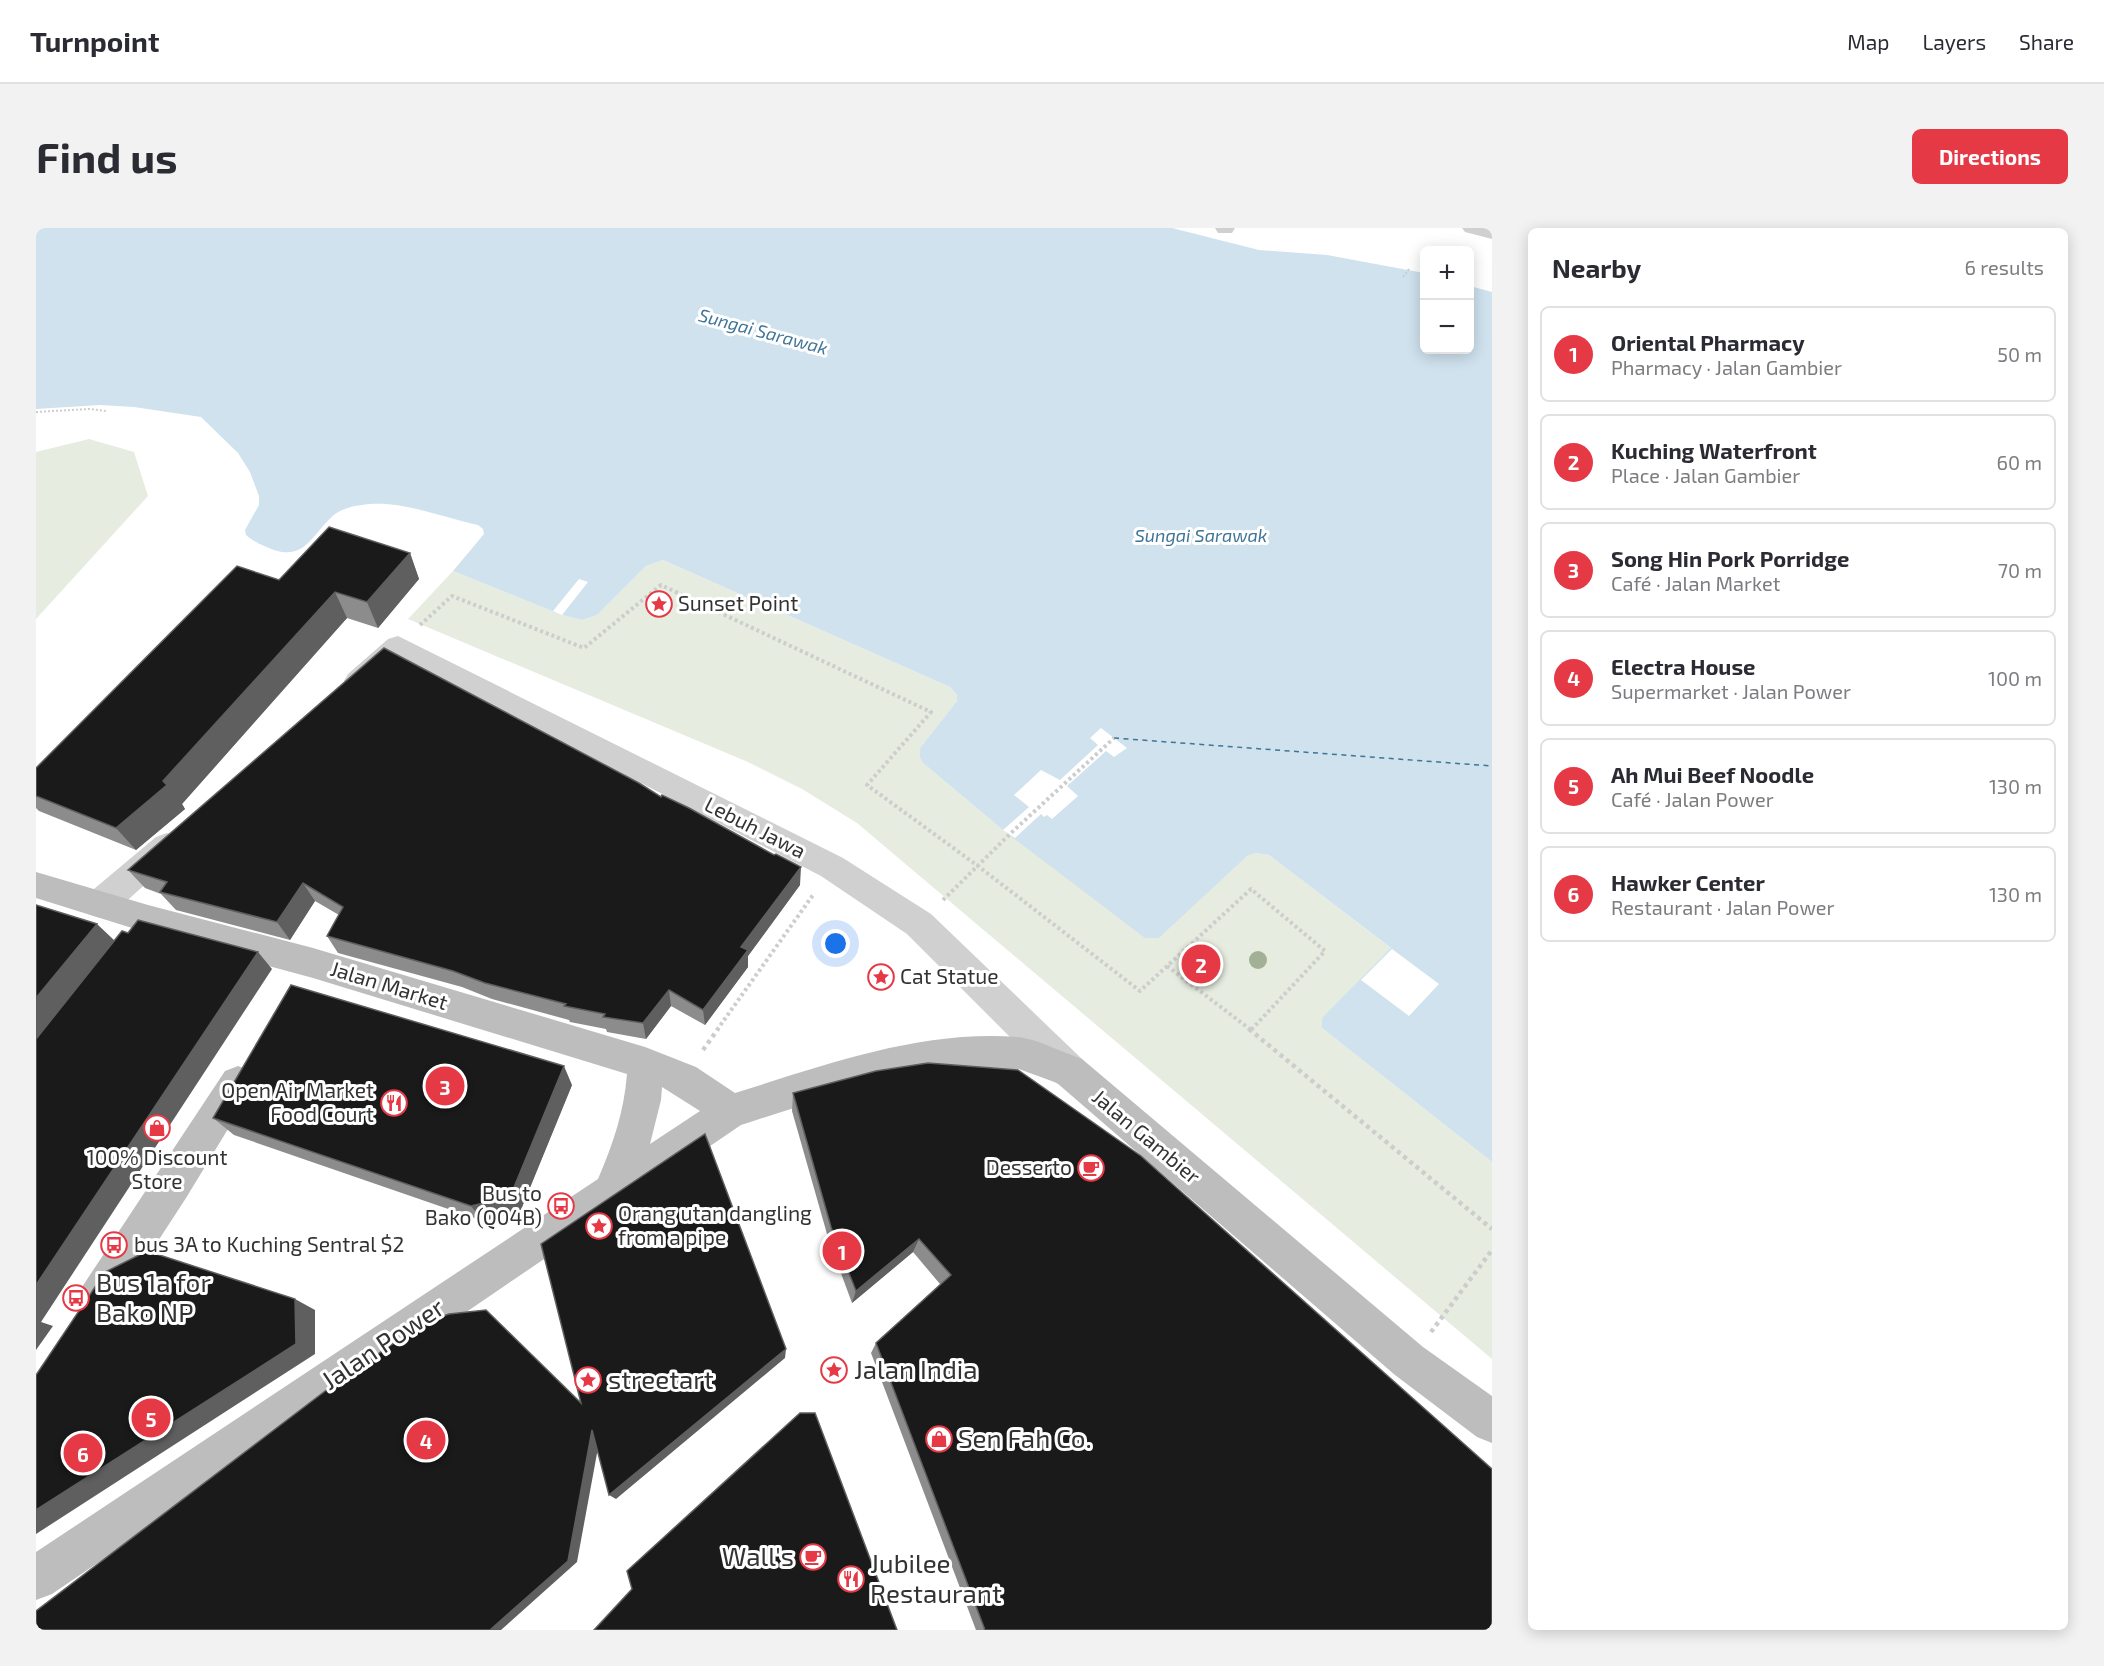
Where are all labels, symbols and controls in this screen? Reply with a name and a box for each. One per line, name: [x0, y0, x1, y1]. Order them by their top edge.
text: Turnpoint: [30, 24, 159, 58]
text: Map: [1847, 29, 1889, 54]
text: Layers: [1922, 29, 1986, 54]
text: Share: [2019, 29, 2074, 54]
button: Directions: [1912, 129, 2068, 184]
text: Find us: [36, 131, 178, 181]
map controls: [1420, 246, 1474, 354]
button: +: [1420, 246, 1474, 300]
text: Nearby: [1552, 252, 1641, 283]
text: 6 results: [1964, 255, 2044, 279]
button: −: [1420, 300, 1474, 354]
water label: Sungai Sarawak: [696, 303, 830, 359]
text: Oriental Pharmacy: [1611, 329, 1805, 355]
text: 1: [1569, 342, 1578, 366]
text: 50 m: [1997, 342, 2042, 366]
text: Pharmacy · Jalan Gambier: [1611, 355, 1842, 379]
text: Kuching Waterfront: [1611, 437, 1817, 463]
text: 2: [1568, 450, 1579, 474]
text: 60 m: [1997, 450, 2042, 474]
text: Place · Jalan Gambier: [1611, 463, 1800, 487]
water label: Sungai Sarawak: [1135, 524, 1267, 546]
text: Song Hin Pork Porridge: [1611, 545, 1849, 571]
text: 3: [1568, 558, 1579, 582]
text: 70 m: [1998, 558, 2042, 582]
text: Café · Jalan Market: [1611, 571, 1780, 595]
place icon: Sunset Point: [644, 589, 674, 619]
place label: Sunset Point: [678, 590, 798, 615]
text: Electra House: [1611, 653, 1756, 679]
text: 4: [1567, 666, 1580, 690]
text: 100 m: [1988, 666, 2042, 690]
text: Supermarket · Jalan Power: [1611, 679, 1851, 703]
text: Ah Mui Beef Noodle: [1611, 761, 1814, 787]
text: 5: [1568, 774, 1579, 798]
text: 130 m: [1989, 774, 2042, 798]
text: Café · Jalan Power: [1611, 787, 1774, 811]
street label: Lebuh Jawa: [701, 791, 810, 863]
text: Hawker Center: [1611, 869, 1765, 895]
text: 6: [1568, 882, 1579, 906]
text: 130 m: [1989, 882, 2042, 906]
text: Restaurant · Jalan Power: [1611, 895, 1835, 919]
your location: [821, 929, 850, 958]
pin: 2: [1182, 942, 1220, 986]
street label: Jalan Market: [328, 955, 451, 1014]
place icon: Cat Statue: [866, 962, 896, 992]
place label: Cat Statue: [900, 963, 999, 988]
pin: 3: [426, 1064, 464, 1108]
place label: Open Air Market Food Court: [221, 1077, 374, 1126]
street label: Jalan Gambier: [1088, 1083, 1207, 1189]
restaurant icon: Open Air Market Food Court: [379, 1088, 409, 1118]
shop icon: 100% Discount Store: [142, 1113, 172, 1143]
place label: 100% Discount Store: [86, 1144, 228, 1193]
cafe icon: Desserto: [1076, 1153, 1106, 1183]
place label: Desserto: [986, 1154, 1072, 1179]
place label: Bus to Bako (Q04B): [425, 1180, 542, 1230]
bus stop icon: Bus to Bako (Q04B): [546, 1191, 576, 1221]
place label: Orang utan dangling from a pipe: [618, 1200, 812, 1249]
place icon: Orang utan dangling from a pipe: [584, 1211, 614, 1241]
pin: 1: [822, 1228, 862, 1274]
bus stop icon: bus 3A to Kuching Sentral $2: [99, 1230, 129, 1260]
place label: bus 3A to Kuching Sentral $2: [134, 1231, 404, 1256]
place label: Bus 1a for Bako NP: [96, 1266, 211, 1327]
bus stop icon: Bus 1a for Bako NP: [61, 1283, 91, 1313]
street label: Jalan Power: [315, 1290, 450, 1395]
place label: Jalan India: [854, 1353, 978, 1384]
place icon: Jalan India: [819, 1355, 849, 1385]
place label: streetart: [608, 1363, 714, 1394]
place icon: streetart: [573, 1365, 603, 1395]
pin: 5: [132, 1396, 170, 1440]
pin: 4: [406, 1418, 446, 1462]
place label: Sen Fah Co.: [958, 1422, 1092, 1453]
shop icon: Sen Fah Co.: [924, 1424, 954, 1454]
pin: 6: [64, 1430, 102, 1476]
place label: Wall's: [722, 1540, 794, 1571]
cafe icon: Wall's: [798, 1542, 828, 1572]
place label: Jubilee Restaurant: [870, 1547, 1002, 1608]
restaurant icon: Jubilee Restaurant: [836, 1564, 866, 1594]

